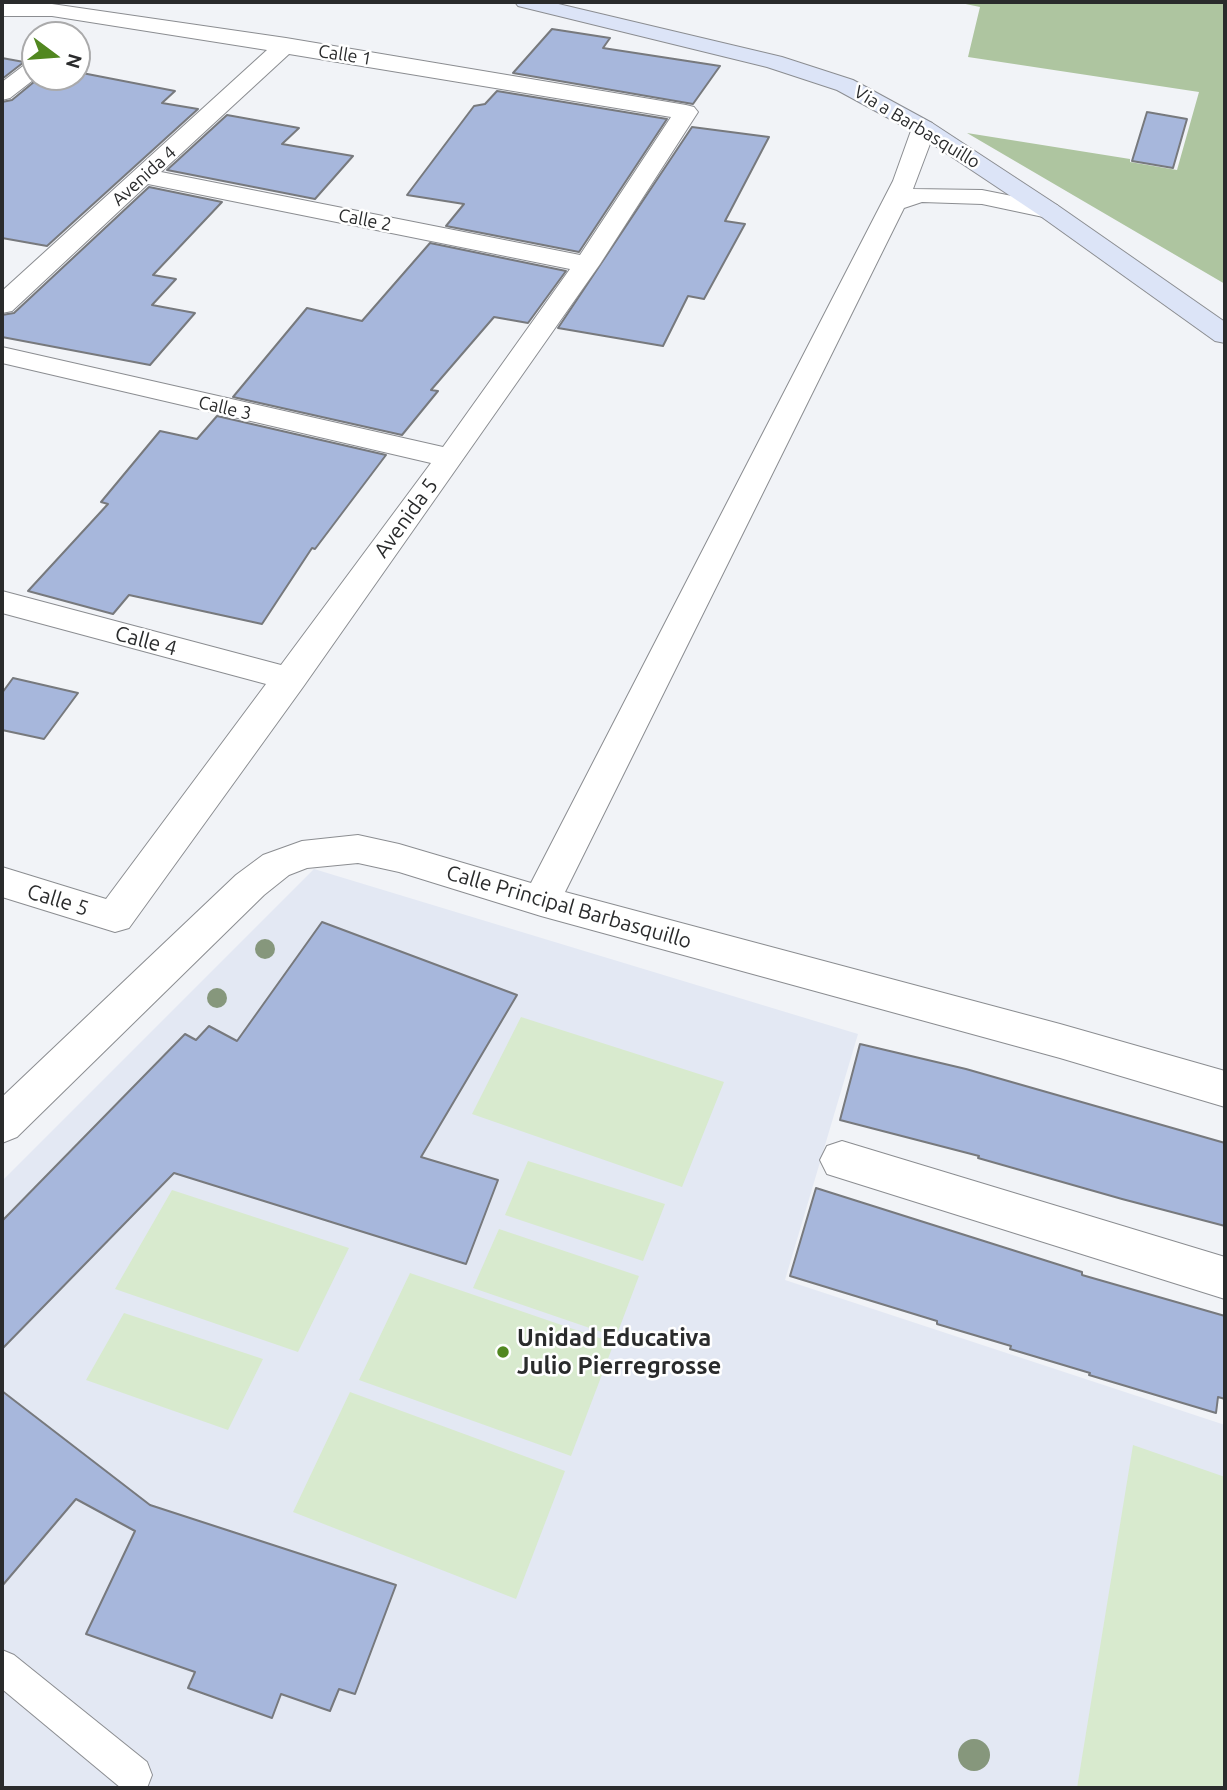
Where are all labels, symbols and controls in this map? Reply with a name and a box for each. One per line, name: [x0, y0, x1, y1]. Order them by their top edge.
north arrow: [21, 21, 91, 91]
street label: Calle 1: [317, 40, 373, 70]
text: N: [62, 51, 87, 71]
street label: Via a Barbasquillo: [850, 81, 984, 173]
street label: Avenida 4: [107, 142, 181, 210]
street label: Calle 2: [336, 204, 394, 236]
street label: Calle 3: [196, 391, 254, 425]
street label: Avenida 5: [369, 473, 443, 563]
street label: Calle 4: [112, 621, 180, 661]
street label: Calle Principal Barbasquillo: [443, 860, 695, 954]
street label: Calle 5: [24, 879, 92, 921]
place label: Unidad Educativa Julio Pierregrosse: [517, 1324, 721, 1380]
marker: Unidad Educativa Julio Pierregrosse: [495, 1344, 511, 1360]

